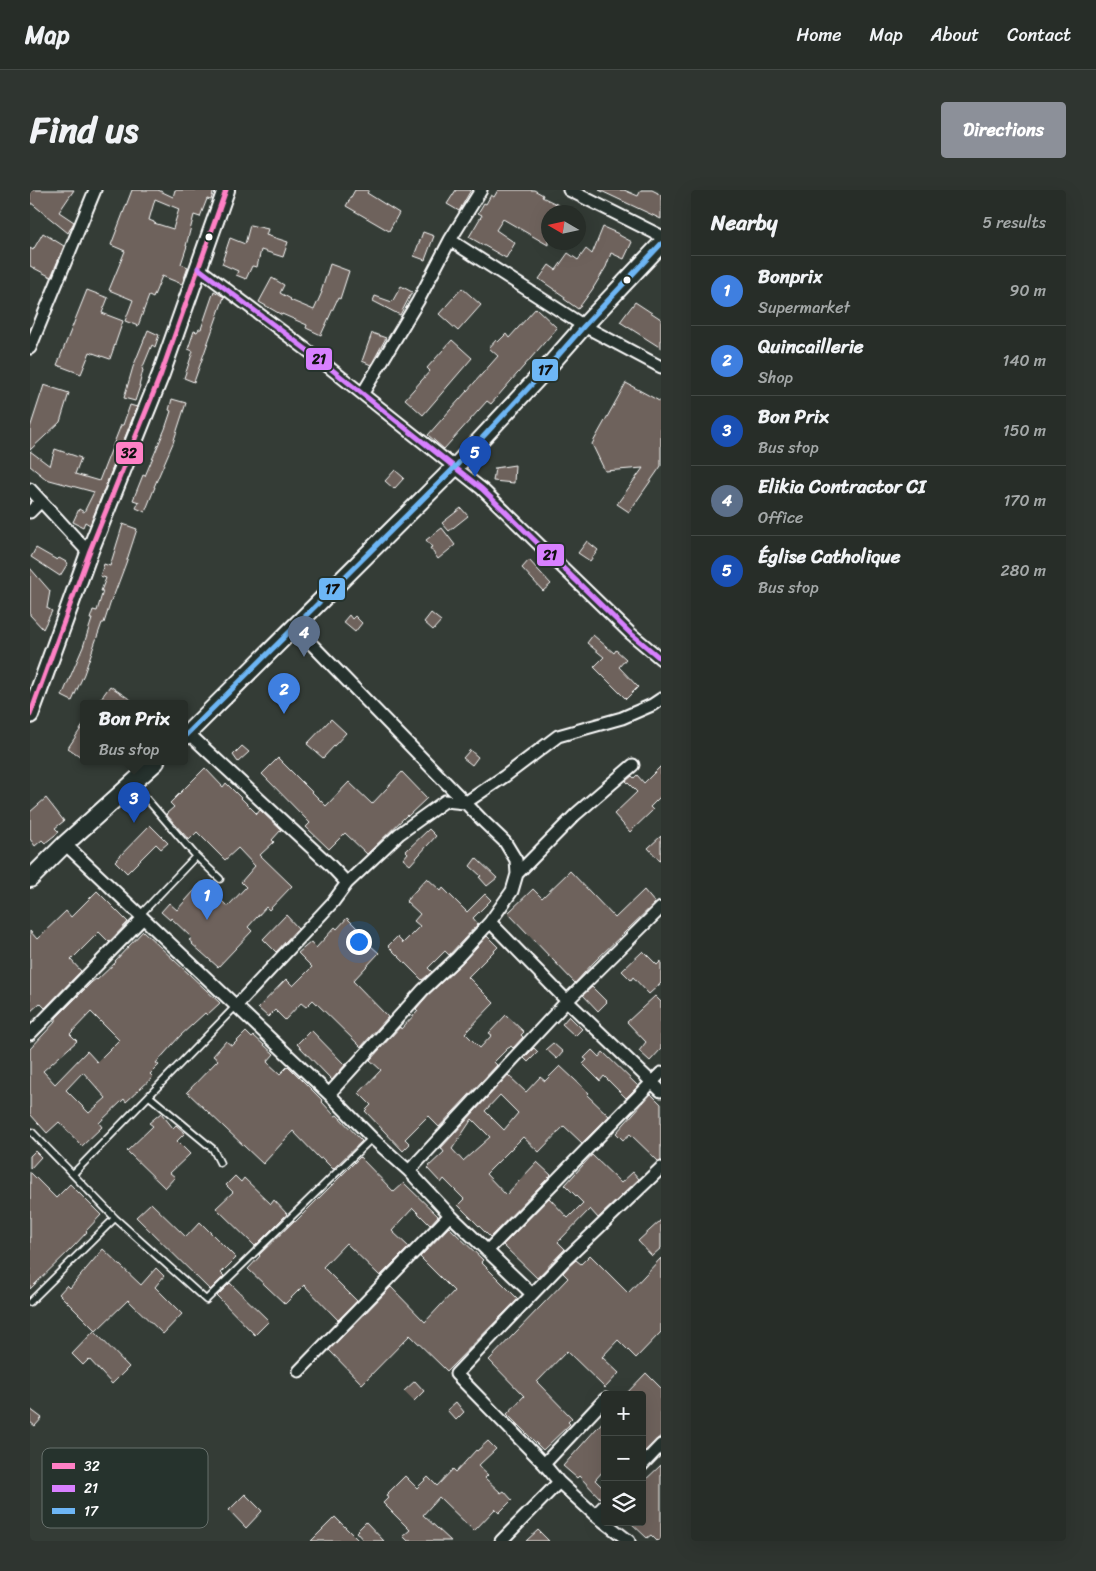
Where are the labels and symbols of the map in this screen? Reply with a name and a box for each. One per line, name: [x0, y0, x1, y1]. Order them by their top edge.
north arrow: [541, 205, 586, 250]
unlabelled marker: [204, 232, 214, 242]
unlabelled marker: [622, 275, 632, 285]
line badge: 21: [305, 347, 333, 371]
text: 21: [311, 347, 326, 372]
line badge: 17: [531, 358, 559, 382]
text: 17: [538, 358, 553, 383]
pin: 5: [459, 436, 491, 477]
line badge: 32: [115, 441, 144, 465]
text: 32: [120, 441, 138, 466]
line badge: 21: [536, 543, 565, 567]
text: 21: [542, 543, 557, 568]
line badge: 17: [318, 577, 346, 601]
text: 17: [325, 577, 340, 602]
pin: 4: [288, 616, 320, 657]
pin: 2: [268, 673, 300, 714]
pin: 3: [118, 782, 150, 823]
pin: 1: [191, 879, 223, 920]
your location: [346, 929, 372, 955]
legend: [42, 1448, 208, 1528]
text: 32: [84, 1454, 100, 1479]
text: 21: [84, 1476, 98, 1501]
text: 17: [84, 1499, 99, 1524]

